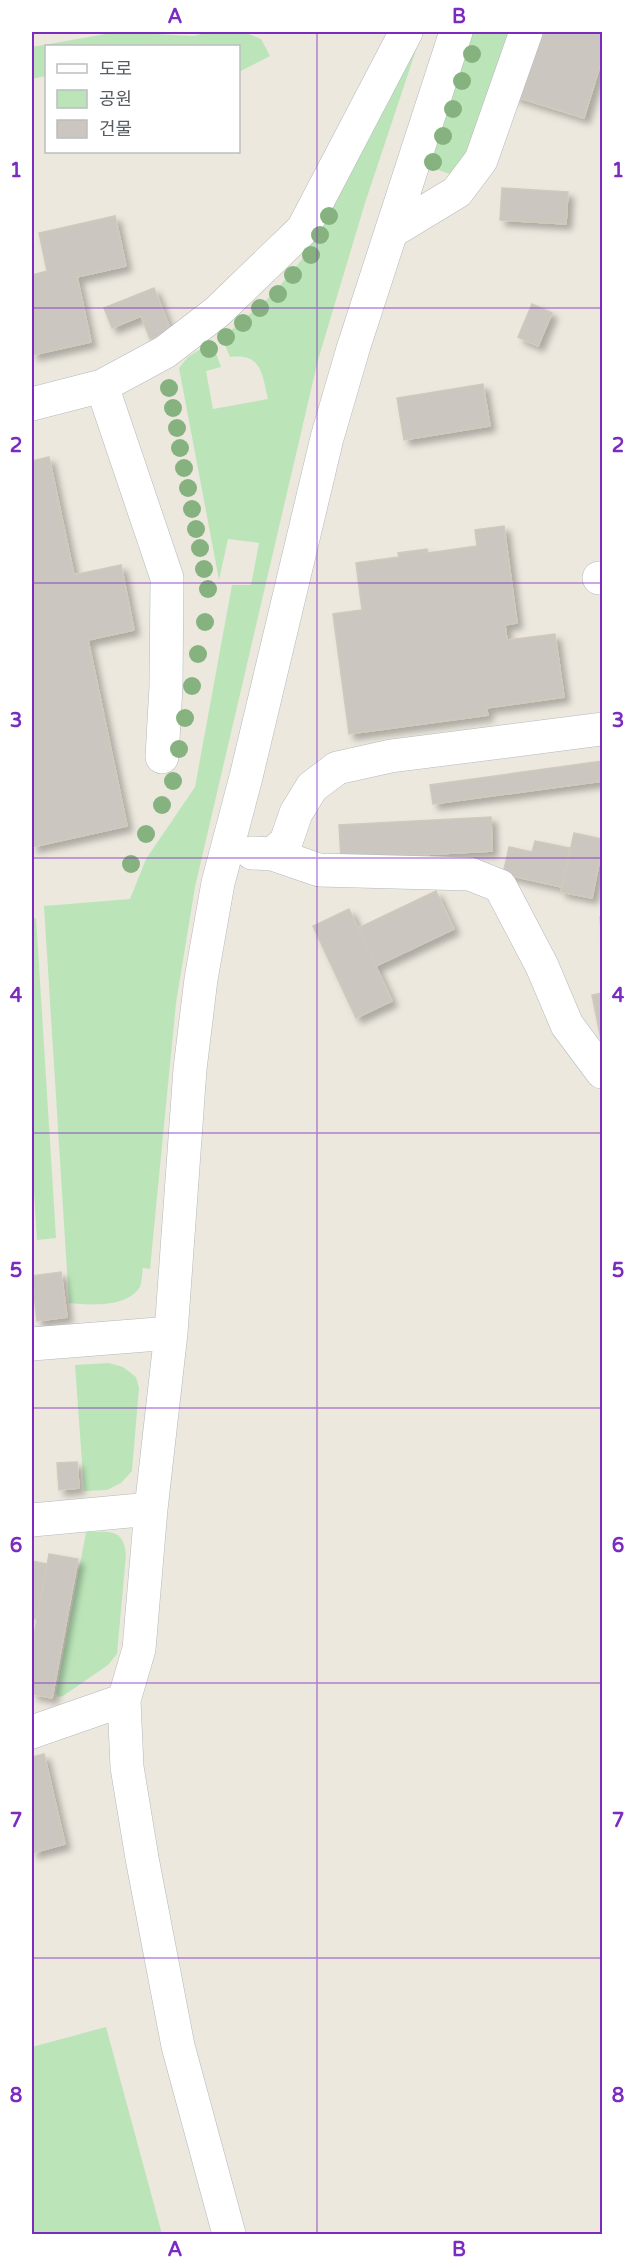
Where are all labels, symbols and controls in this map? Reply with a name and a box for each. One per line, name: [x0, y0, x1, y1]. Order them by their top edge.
text: A: [168, 5, 183, 29]
text: B: [452, 5, 466, 29]
legend: [45, 45, 240, 153]
text: 도로: [99, 58, 132, 80]
text: 공원: [99, 88, 132, 110]
text: 건물: [99, 118, 132, 140]
text: 1: [10, 159, 22, 183]
text: 1: [612, 159, 624, 183]
text: 2: [10, 434, 22, 458]
text: 2: [612, 434, 624, 458]
text: 3: [10, 709, 22, 733]
text: 3: [612, 709, 624, 733]
text: 4: [10, 984, 23, 1008]
text: 4: [612, 984, 625, 1008]
text: 5: [10, 1259, 22, 1283]
text: 5: [612, 1259, 624, 1283]
text: 6: [10, 1534, 22, 1558]
text: 6: [612, 1534, 624, 1558]
text: 7: [10, 1809, 22, 1833]
text: 7: [612, 1809, 624, 1833]
text: 8: [10, 2084, 22, 2108]
text: 8: [612, 2084, 624, 2108]
text: A: [168, 2238, 183, 2262]
text: B: [452, 2238, 466, 2262]

